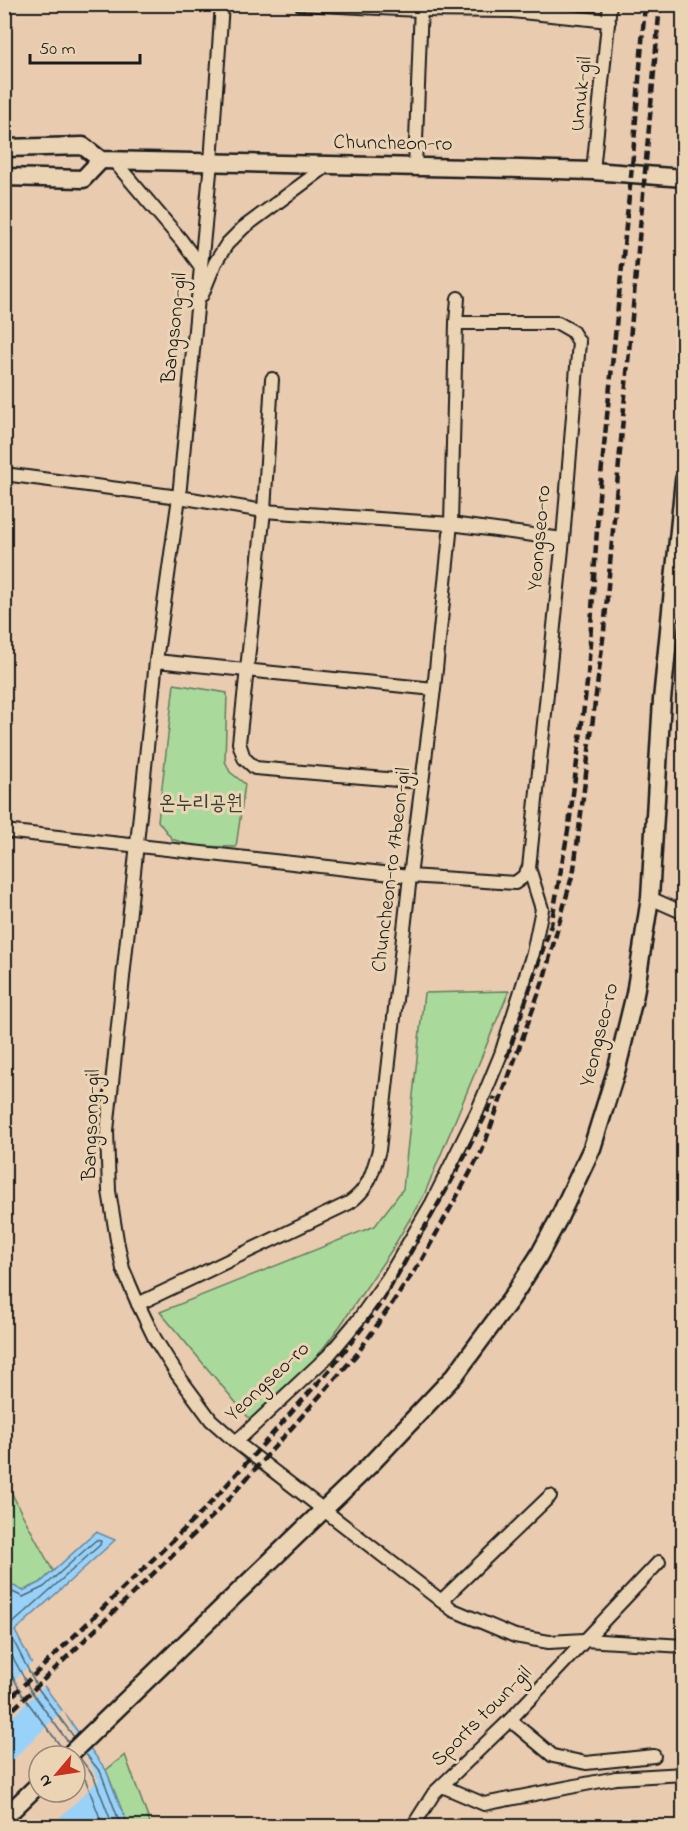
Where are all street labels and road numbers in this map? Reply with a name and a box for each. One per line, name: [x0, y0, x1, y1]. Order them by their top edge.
street label: Umuk-gil: [563, 55, 603, 133]
street label: Chuncheon-ro: [333, 128, 453, 160]
street label: Bangsong-gil: [154, 271, 198, 386]
street label: Yeongseo-ro: [520, 484, 562, 592]
street label: Chuncheon-ro 17beon-gil: [365, 766, 421, 974]
street label: Yeongseo-ro: [573, 980, 629, 1091]
street label: Bangsong-gil: [75, 1069, 111, 1182]
street label: Yeongseo-ro: [219, 1335, 318, 1431]
street label: Sports town-gil: [425, 1660, 541, 1776]

